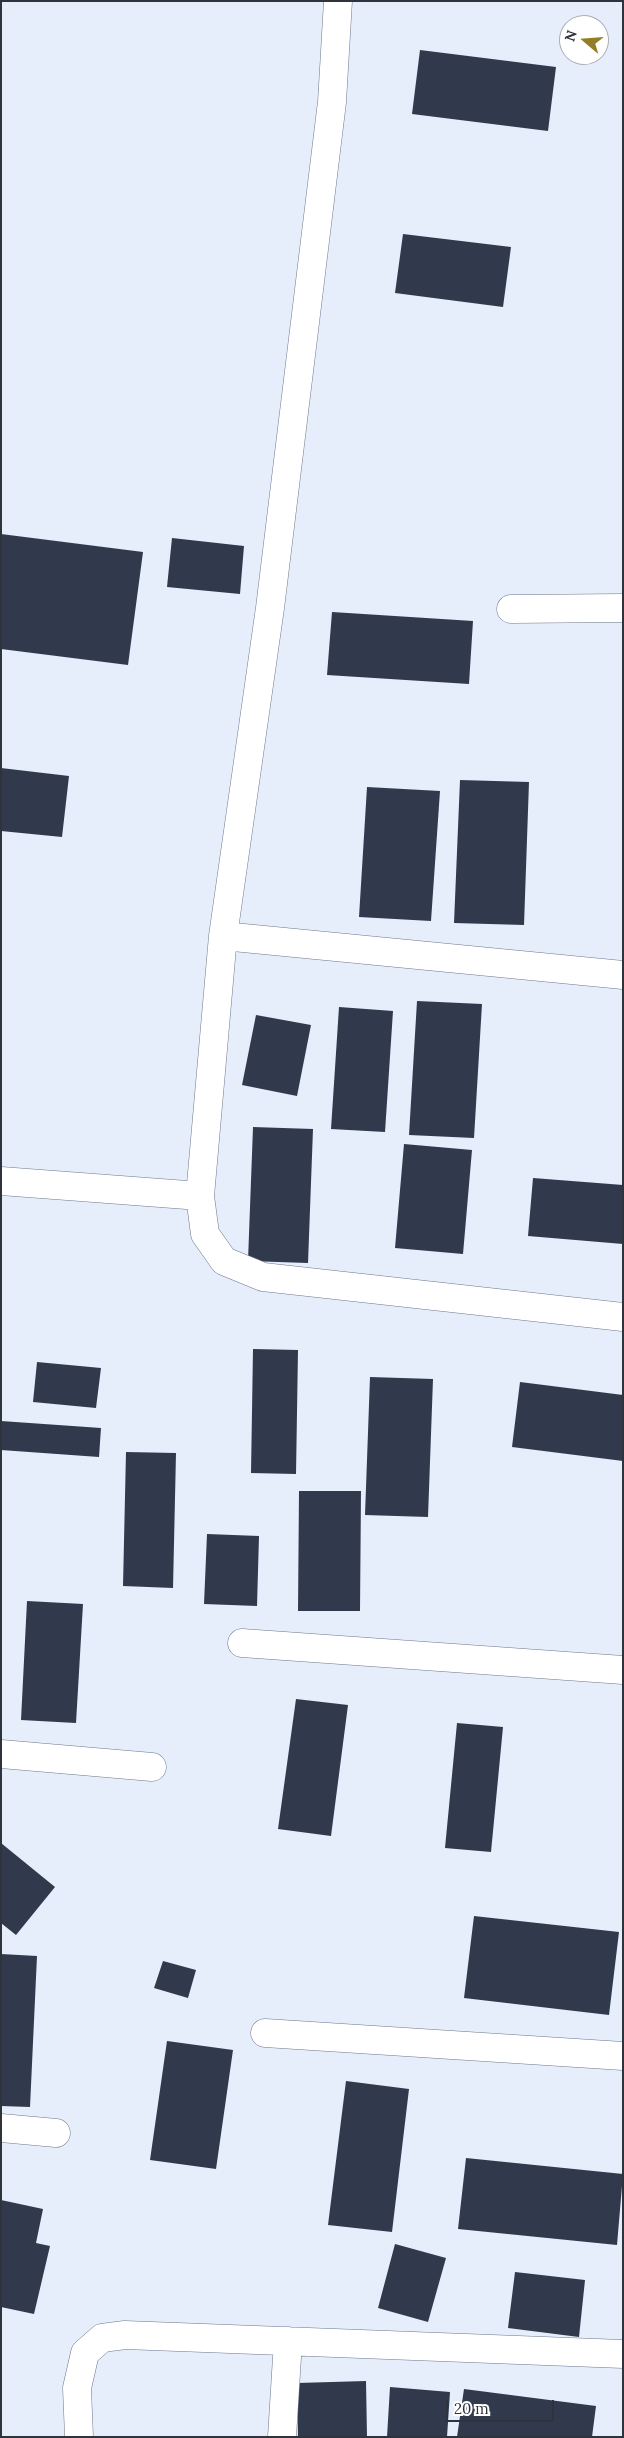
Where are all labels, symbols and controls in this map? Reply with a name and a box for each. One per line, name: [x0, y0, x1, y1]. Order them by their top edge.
north arrow: [559, 15, 609, 65]
text: N: [560, 28, 581, 44]
scale bar: [449, 2390, 556, 2422]
text: 20 m: [454, 2399, 489, 2418]

